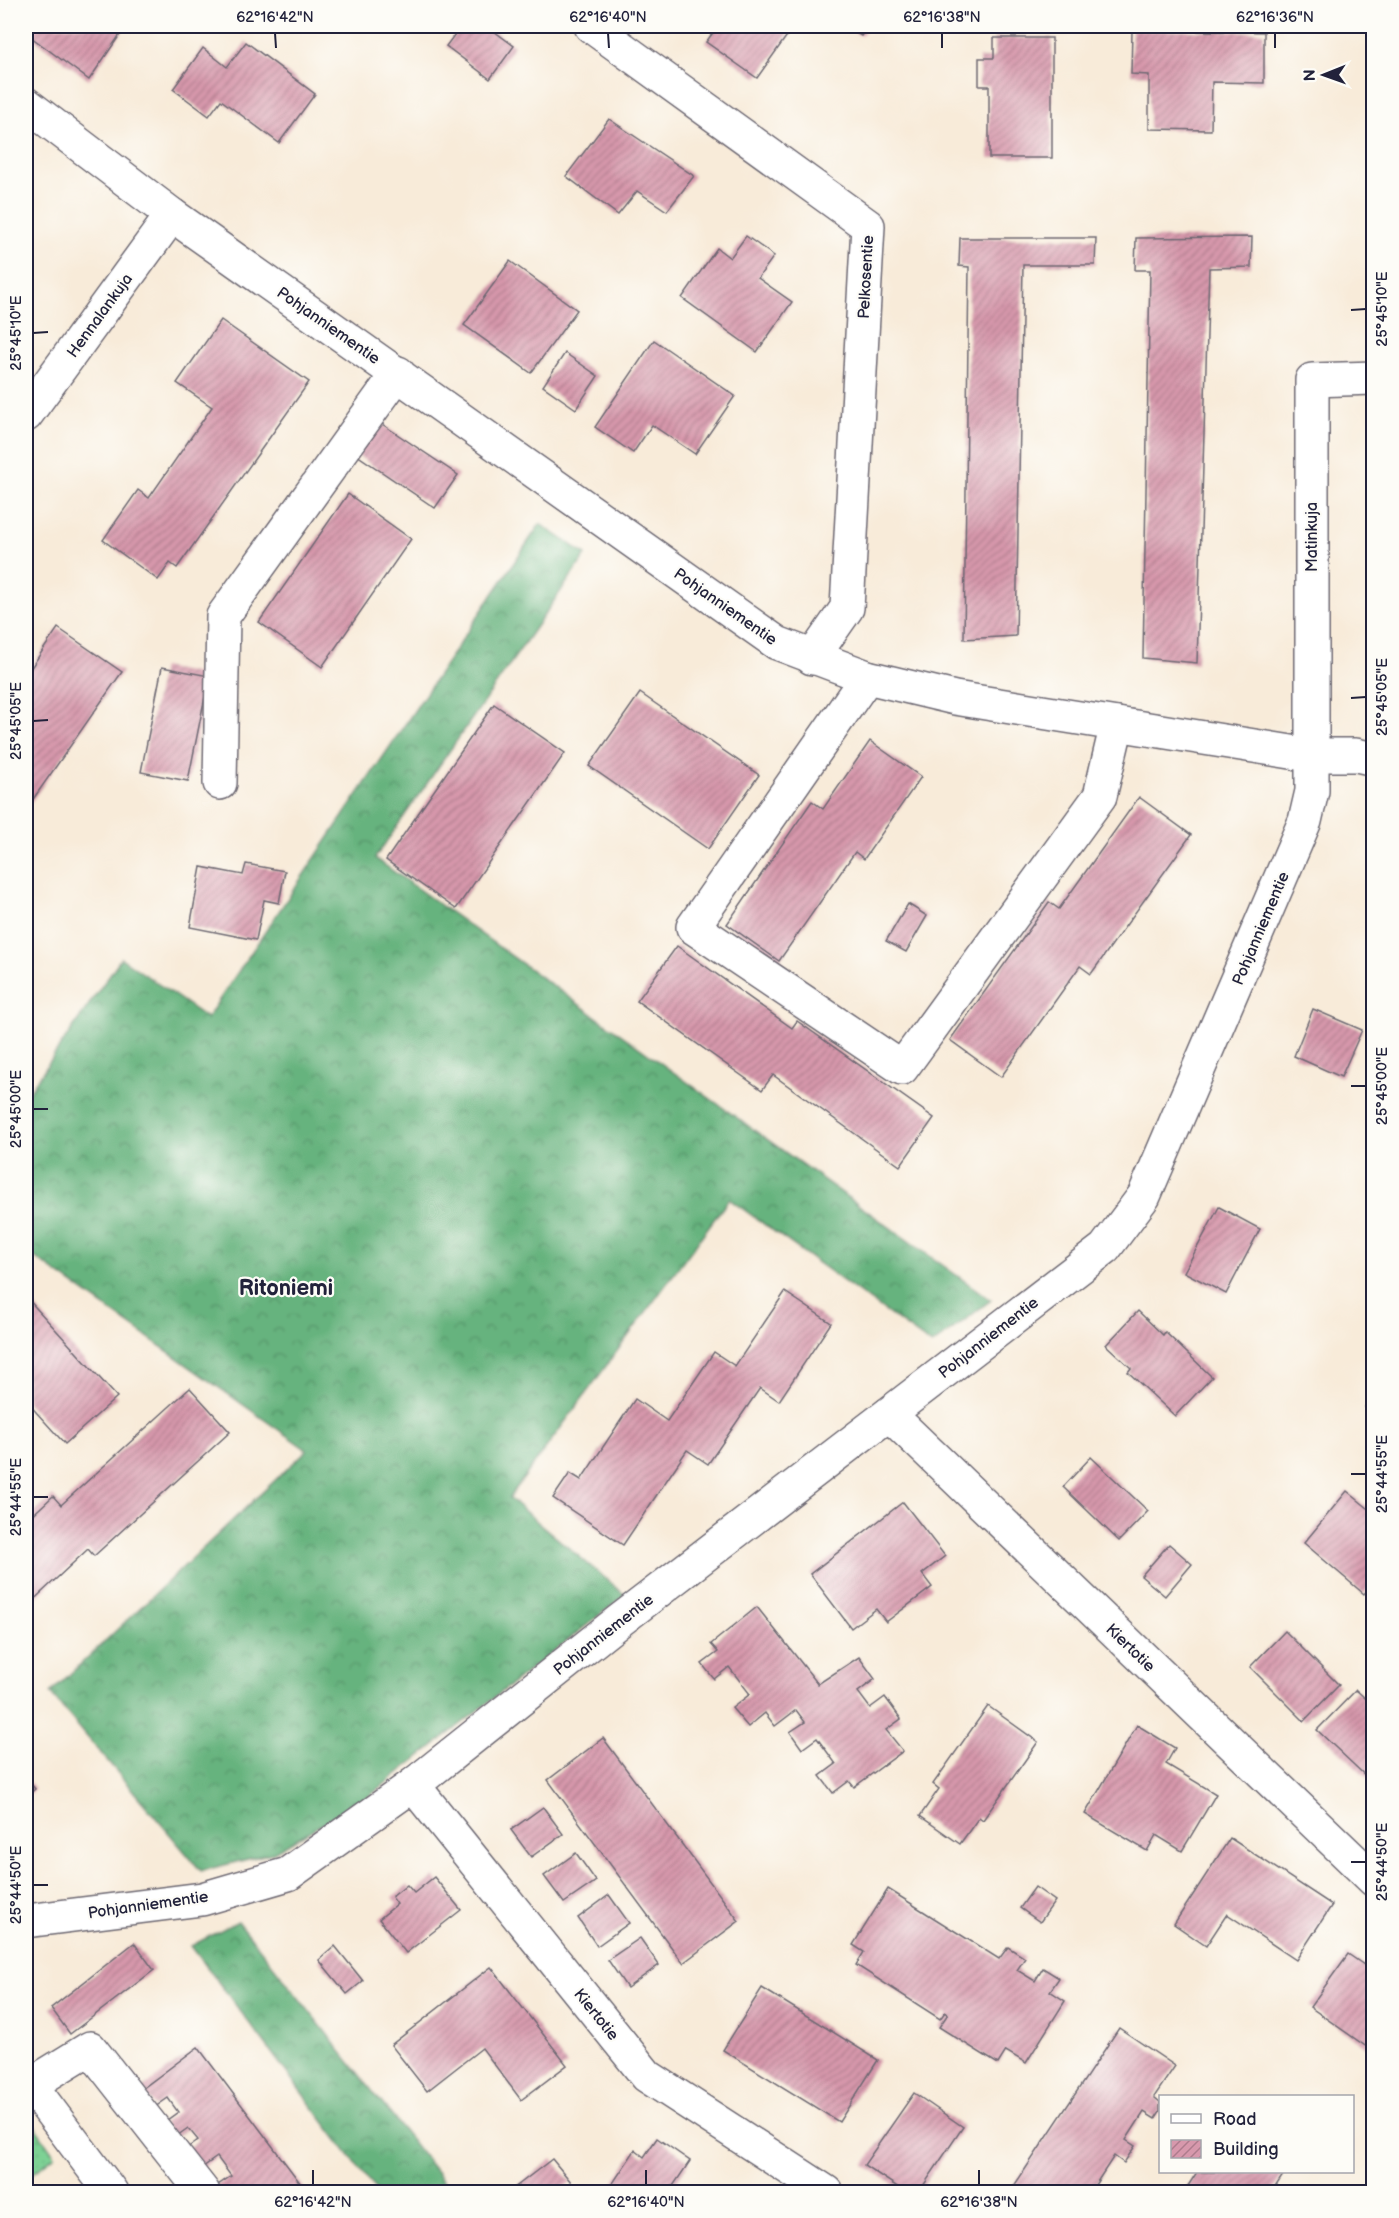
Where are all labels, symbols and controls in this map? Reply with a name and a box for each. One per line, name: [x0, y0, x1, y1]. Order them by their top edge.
text: 62°16'42"N: [236, 8, 314, 27]
text: 62°16'40"N: [569, 8, 647, 27]
text: 62°16'38"N: [903, 8, 981, 27]
text: 62°16'36"N: [1236, 8, 1314, 27]
north arrow: [1294, 45, 1354, 105]
text: N: [1301, 69, 1320, 81]
street label: Pelkosentie: [855, 234, 878, 319]
street label: Hennalankuja: [63, 270, 137, 362]
text: 25°45'10"E: [1373, 271, 1392, 347]
street label: Pohjanniementie: [273, 284, 384, 369]
text: 25°45'10"E: [7, 295, 26, 371]
street label: Matinkuja: [1303, 502, 1322, 572]
street label: Pohjanniementie: [670, 565, 781, 650]
text: 25°45'05"E: [1373, 658, 1392, 736]
text: 25°45'05"E: [7, 682, 26, 760]
street label: Pohjanniementie: [1229, 869, 1294, 988]
text: 25°45'00"E: [1373, 1047, 1392, 1125]
text: 25°45'00"E: [7, 1070, 26, 1148]
district label: Ritoniemi: [239, 1275, 333, 1302]
street label: Pohjanniementie: [935, 1293, 1043, 1383]
text: 25°44'55"E: [1373, 1435, 1392, 1513]
text: 25°44'55"E: [7, 1458, 26, 1536]
street label: Pohjanniementie: [550, 1590, 658, 1680]
street label: Kiertotie: [1101, 1620, 1159, 1676]
text: 25°44'50"E: [1373, 1823, 1392, 1901]
text: 25°44'50"E: [7, 1846, 26, 1924]
street label: Pohjanniementie: [87, 1888, 210, 1923]
street label: Kiertotie: [569, 1985, 623, 2045]
legend: [1159, 2095, 1354, 2173]
text: Road: [1213, 2109, 1257, 2130]
text: Building: [1213, 2139, 1279, 2160]
text: 62°16'42"N: [274, 2193, 352, 2212]
text: 62°16'40"N: [607, 2193, 685, 2212]
text: 62°16'38"N: [940, 2193, 1018, 2212]

